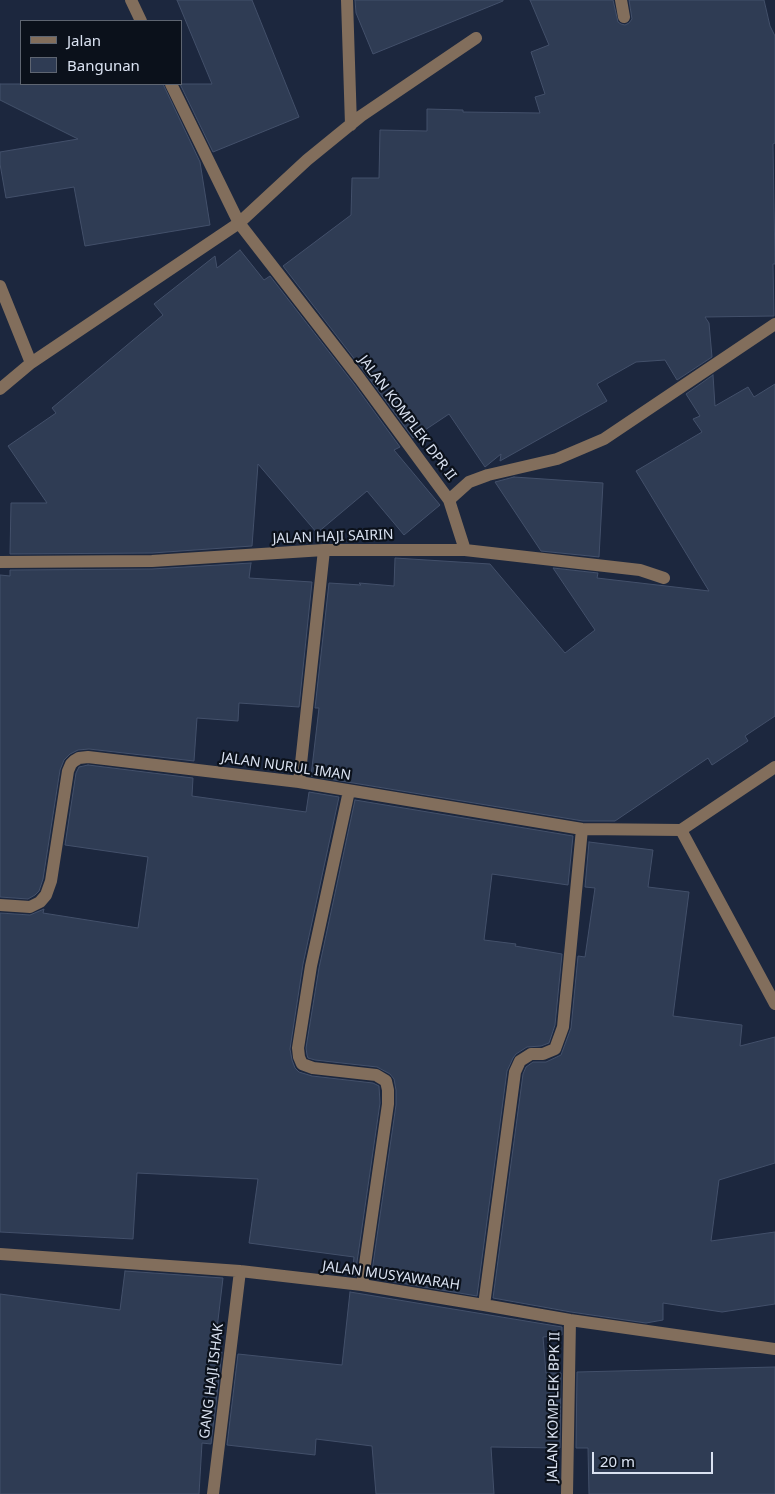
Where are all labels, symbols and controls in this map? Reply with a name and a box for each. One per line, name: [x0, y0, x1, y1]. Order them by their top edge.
legend: [20, 20, 182, 85]
text: Jalan: [67, 30, 101, 50]
text: Bangunan: [67, 55, 140, 75]
street label: JALAN KOMPLEK DPR II: [355, 352, 459, 484]
street label: JALAN HAJI SAIRIN: [272, 526, 394, 548]
street label: JALAN NURUL IMAN: [220, 750, 352, 784]
street label: JALAN MUSYAWARAH: [321, 1258, 461, 1294]
street label: GANG HAJI ISHAK: [197, 1322, 227, 1440]
street label: JALAN KOMPLEK BPK II: [544, 1332, 564, 1482]
scale bar: [595, 1442, 716, 1474]
text: 20 m: [600, 1451, 635, 1471]

